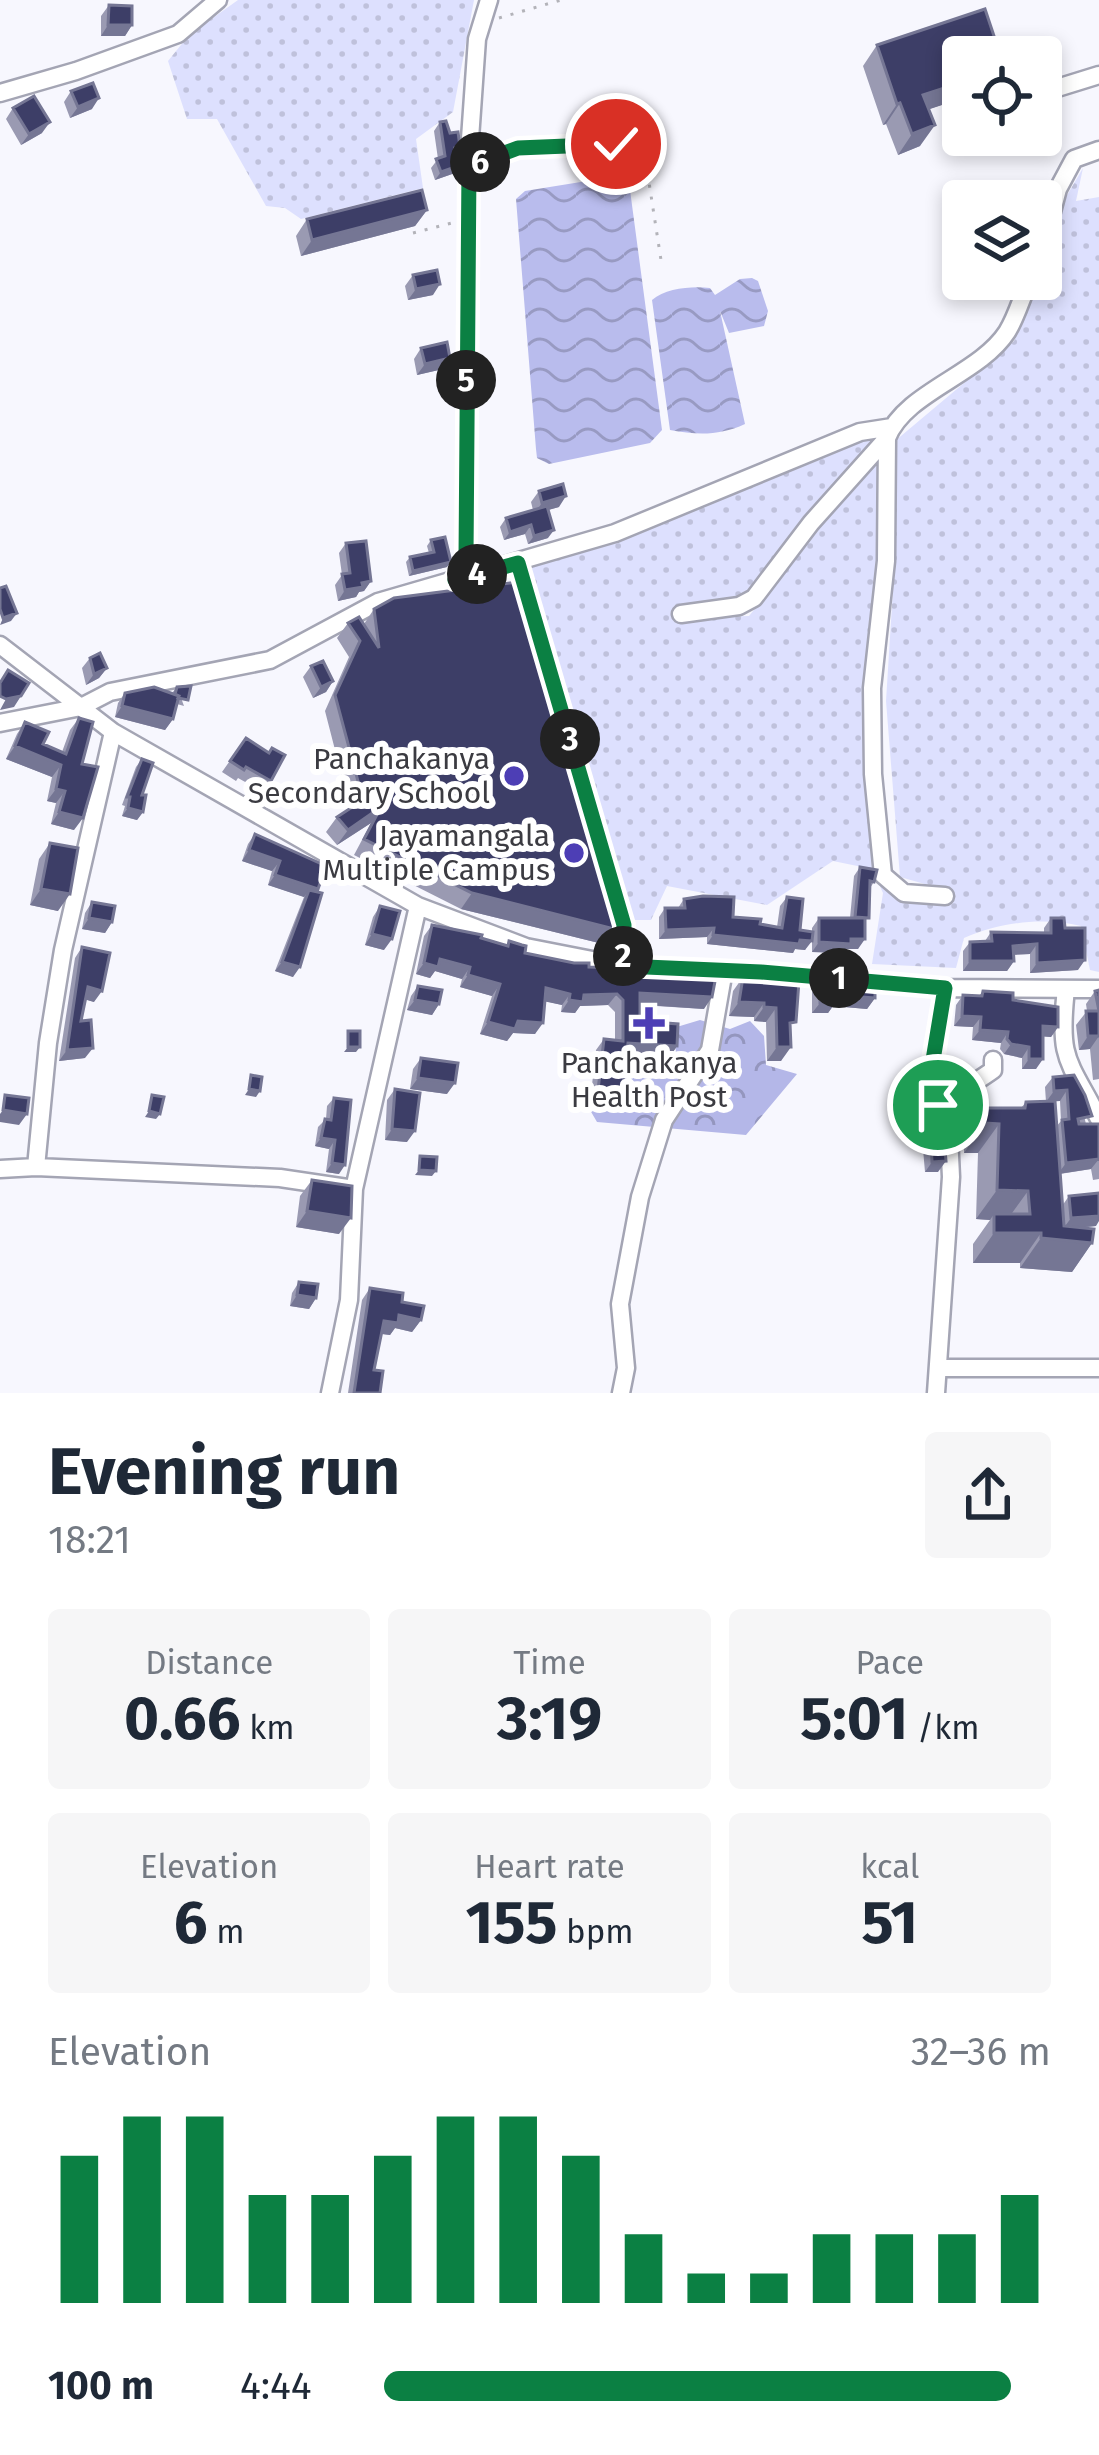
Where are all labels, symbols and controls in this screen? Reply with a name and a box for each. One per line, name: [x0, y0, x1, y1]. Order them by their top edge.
map controls: [942, 36, 1062, 300]
button: locate: [942, 36, 1062, 156]
pin: [565, 93, 667, 195]
icon: check: [583, 111, 649, 177]
pin: 6: [450, 132, 510, 192]
text: 6: [471, 142, 489, 182]
button: layers: [942, 180, 1062, 300]
pin: 5: [436, 350, 496, 410]
text: 5: [457, 360, 475, 400]
pin: 4: [447, 544, 507, 604]
text: 4: [468, 554, 486, 594]
pin: 3: [540, 709, 600, 769]
text: 3: [561, 719, 579, 759]
place label: Panchakanya Secondary School: [248, 741, 490, 811]
marker: Panchakanya Secondary School: [501, 763, 527, 789]
place label: Jayamangala Multiple Campus: [323, 818, 550, 888]
marker: Jayamangala Multiple Campus: [561, 840, 587, 866]
pin: 2: [593, 926, 653, 986]
text: 2: [614, 936, 632, 976]
pin: 1: [809, 948, 869, 1008]
text: 1: [831, 958, 847, 998]
marker: Panchakanya Health Post: [633, 1007, 665, 1039]
place label: Panchakanya Health Post: [560, 1045, 738, 1115]
pin: [887, 1054, 989, 1156]
icon: arrive: [905, 1072, 971, 1138]
text: Evening run: [48, 1432, 400, 1511]
button: share: [925, 1432, 1051, 1558]
text: 18:21: [48, 1517, 131, 1563]
text: Distance: [145, 1643, 273, 1683]
text: Time: [513, 1643, 586, 1683]
text: Pace: [856, 1643, 924, 1683]
text: 0.66: [124, 1683, 240, 1755]
text: 3:19: [497, 1683, 602, 1755]
text: 5:01: [800, 1683, 908, 1755]
text: km: [240, 1708, 294, 1748]
text: /km: [908, 1708, 979, 1748]
text: Elevation: [140, 1847, 278, 1887]
text: Heart rate: [474, 1847, 625, 1887]
text: kcal: [860, 1847, 920, 1887]
text: 6: [174, 1887, 208, 1959]
text: 155: [465, 1887, 557, 1959]
text: 51: [862, 1887, 918, 1959]
text: m: [208, 1912, 245, 1952]
text: bpm: [557, 1912, 634, 1952]
text: Elevation: [48, 2029, 211, 2075]
text: 32–36 m: [911, 2029, 1051, 2075]
text: 100 m: [48, 2363, 154, 2409]
text: 4:44: [240, 2363, 311, 2409]

